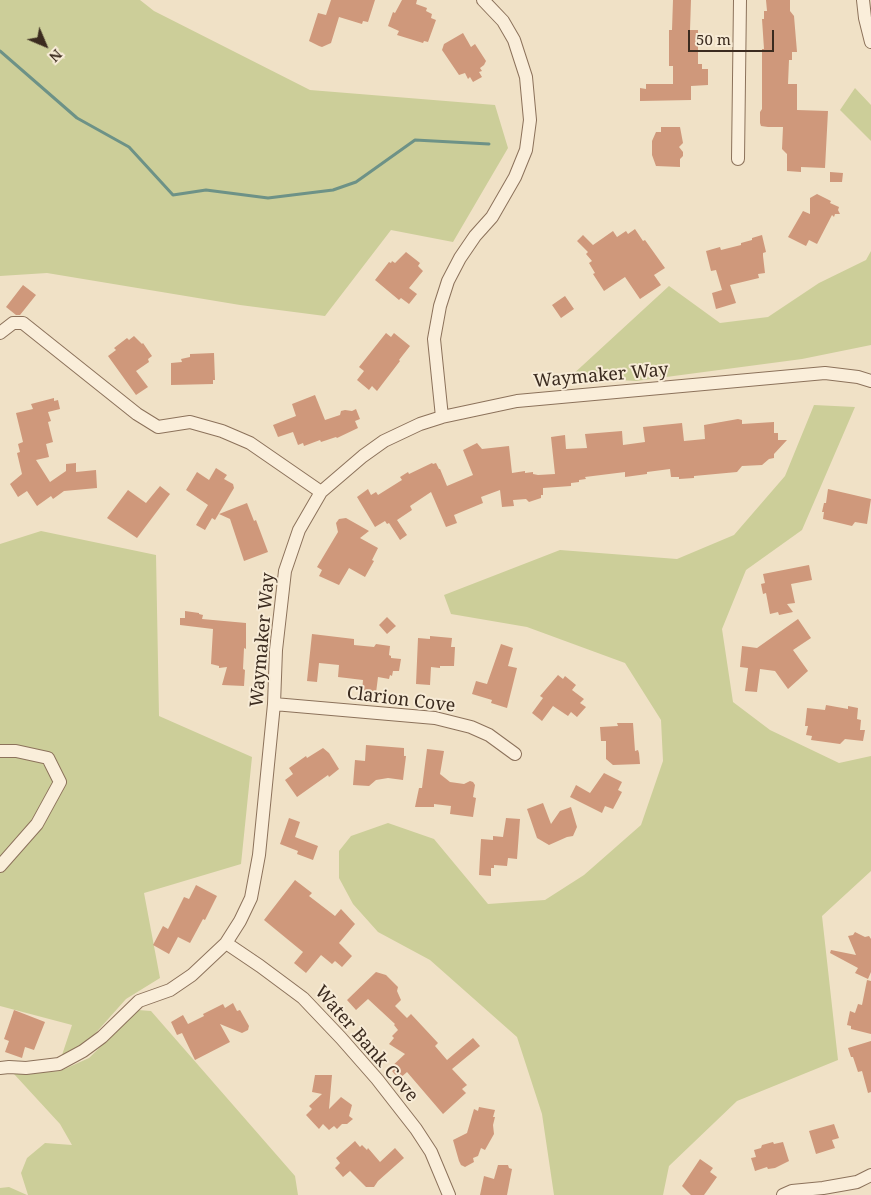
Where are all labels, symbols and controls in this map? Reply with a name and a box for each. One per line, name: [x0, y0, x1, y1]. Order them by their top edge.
north arrow: [20, 20, 70, 70]
scale bar: [691, 20, 777, 52]
text: 50 m: [696, 29, 731, 49]
text: N: [45, 45, 67, 67]
street label: Waymaker Way: [533, 359, 669, 393]
street label: Waymaker Way: [246, 572, 280, 708]
street label: Clarion Cove: [346, 683, 456, 717]
street label: Water Bank Cove: [310, 981, 422, 1107]

